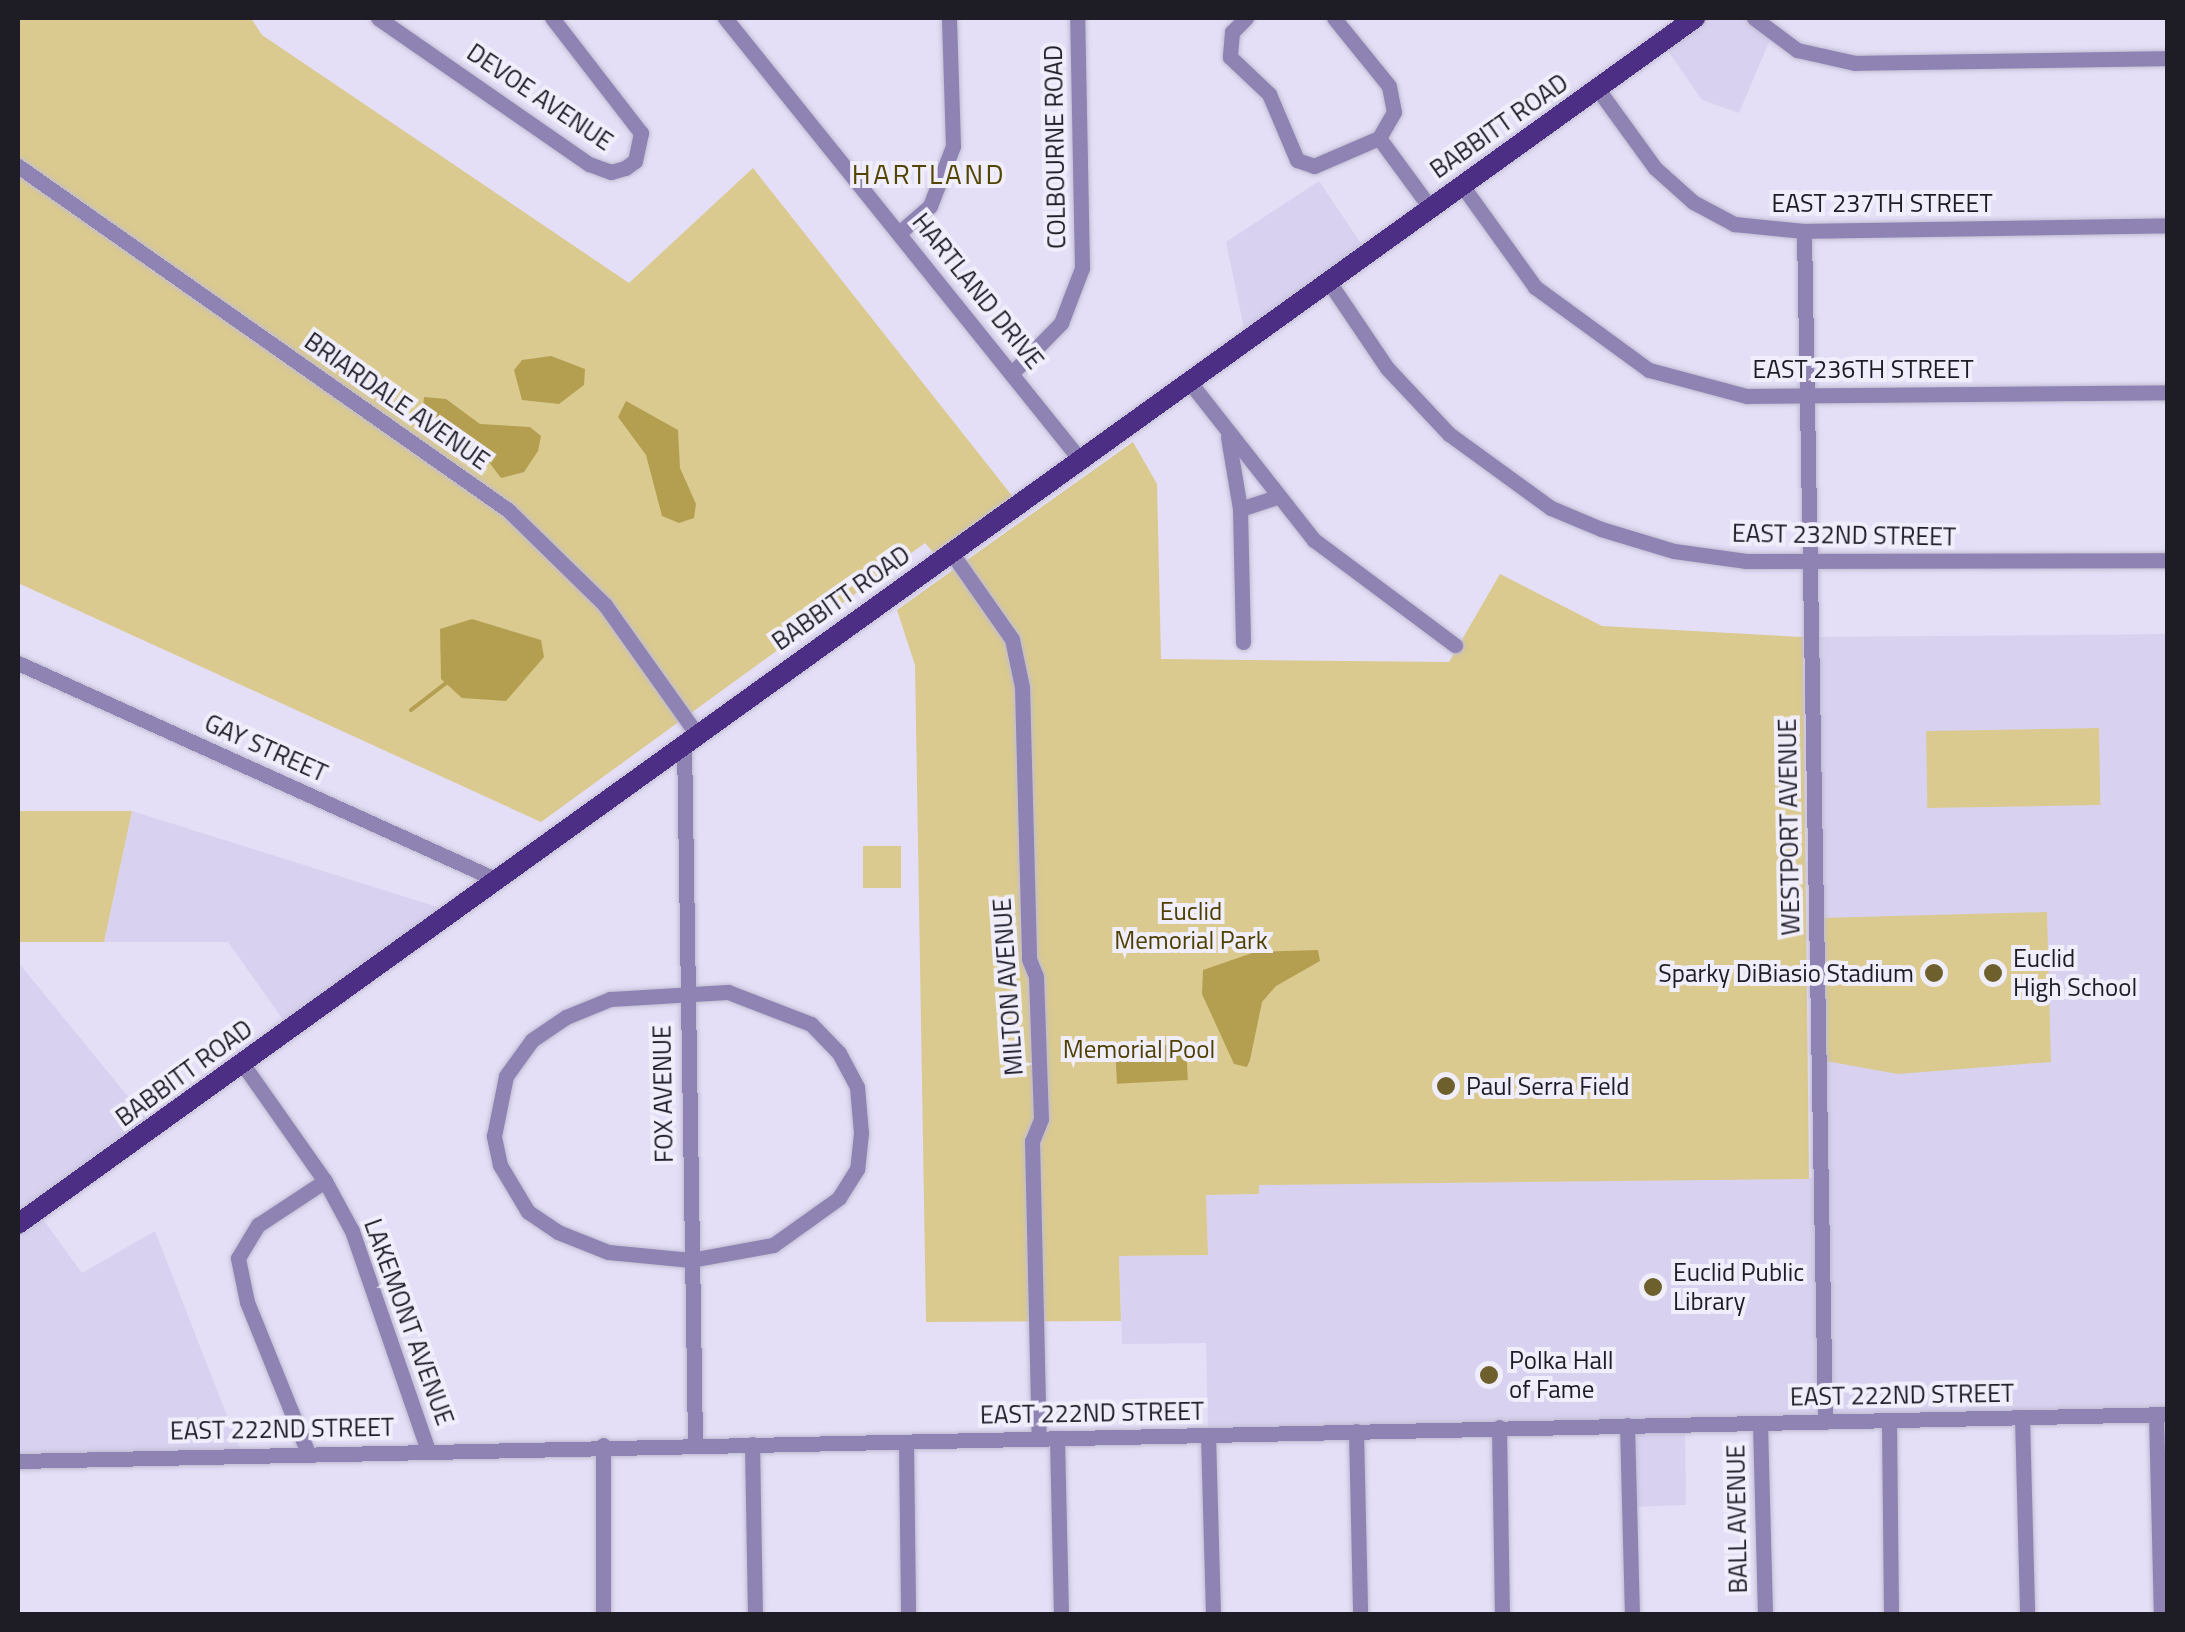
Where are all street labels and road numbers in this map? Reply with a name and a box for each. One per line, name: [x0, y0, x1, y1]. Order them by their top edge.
street label: DEVOE AVENUE: [461, 37, 619, 157]
street label: COLBOURNE ROAD: [1038, 45, 1072, 249]
street label: BABBITT ROAD: [1424, 67, 1574, 185]
street label: EAST 237TH STREET: [1771, 188, 1993, 218]
street label: HARTLAND DRIVE: [906, 207, 1050, 375]
street label: BRIARDALE AVENUE: [299, 326, 495, 476]
street label: EAST 236TH STREET: [1752, 354, 1974, 384]
street label: EAST 232ND STREET: [1732, 518, 1956, 552]
street label: BABBITT ROAD: [766, 539, 916, 657]
street label: GAY STREET: [200, 708, 332, 788]
street label: WESTPORT AVENUE: [1772, 718, 1806, 936]
street label: MILTON AVENUE: [987, 897, 1029, 1077]
street label: BABBITT ROAD: [110, 1013, 258, 1133]
street label: FOX AVENUE: [647, 1025, 679, 1163]
street label: LAKEMONT AVENUE: [358, 1215, 460, 1429]
street label: EAST 222ND STREET: [1790, 1378, 2014, 1412]
street label: EAST 222ND STREET: [980, 1396, 1204, 1430]
street label: EAST 222ND STREET: [170, 1412, 394, 1446]
street label: BALL AVENUE: [1721, 1444, 1753, 1594]

